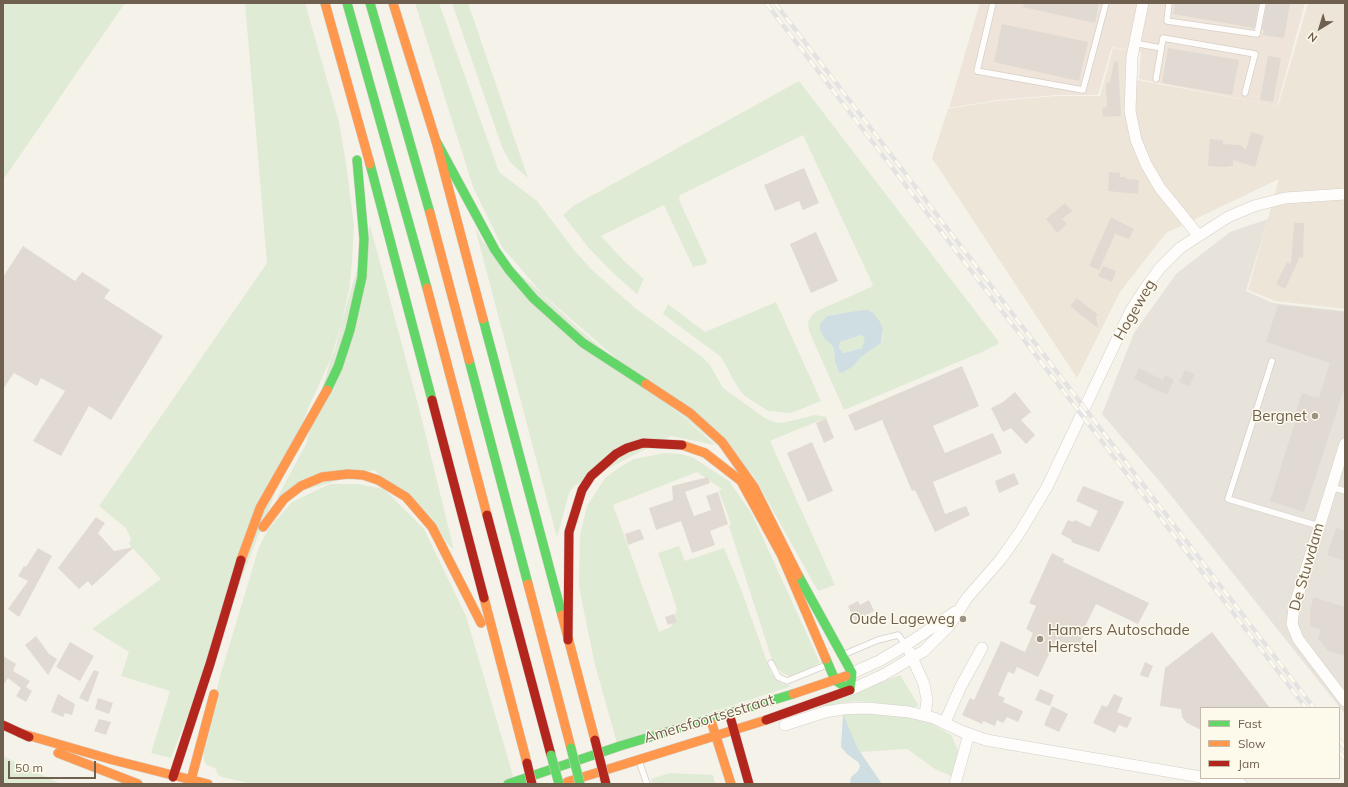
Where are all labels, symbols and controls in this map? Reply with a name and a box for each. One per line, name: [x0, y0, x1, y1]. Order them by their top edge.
north arrow: [1300, 8, 1340, 48]
text: N: [1305, 29, 1320, 46]
street label: Hogeweg: [1110, 276, 1160, 344]
place label: Bergnet: [1252, 407, 1307, 425]
marker: Bergnet: [1310, 411, 1320, 421]
street label: De Stuwdam: [1286, 521, 1328, 613]
place label: Oude Lageweg: [849, 610, 955, 628]
marker: Oude Lageweg: [958, 614, 968, 624]
place label: Hamers Autoschade Herstel: [1048, 621, 1190, 656]
marker: Hamers Autoschade Herstel: [1035, 634, 1045, 644]
street label: Amersfoortsestraat: [642, 691, 776, 747]
legend: [1200, 707, 1340, 779]
text: Fast: [1238, 716, 1262, 731]
text: Slow: [1238, 736, 1266, 751]
scale bar: [10, 753, 98, 779]
text: Jam: [1238, 756, 1260, 771]
text: 50 m: [15, 760, 43, 775]

